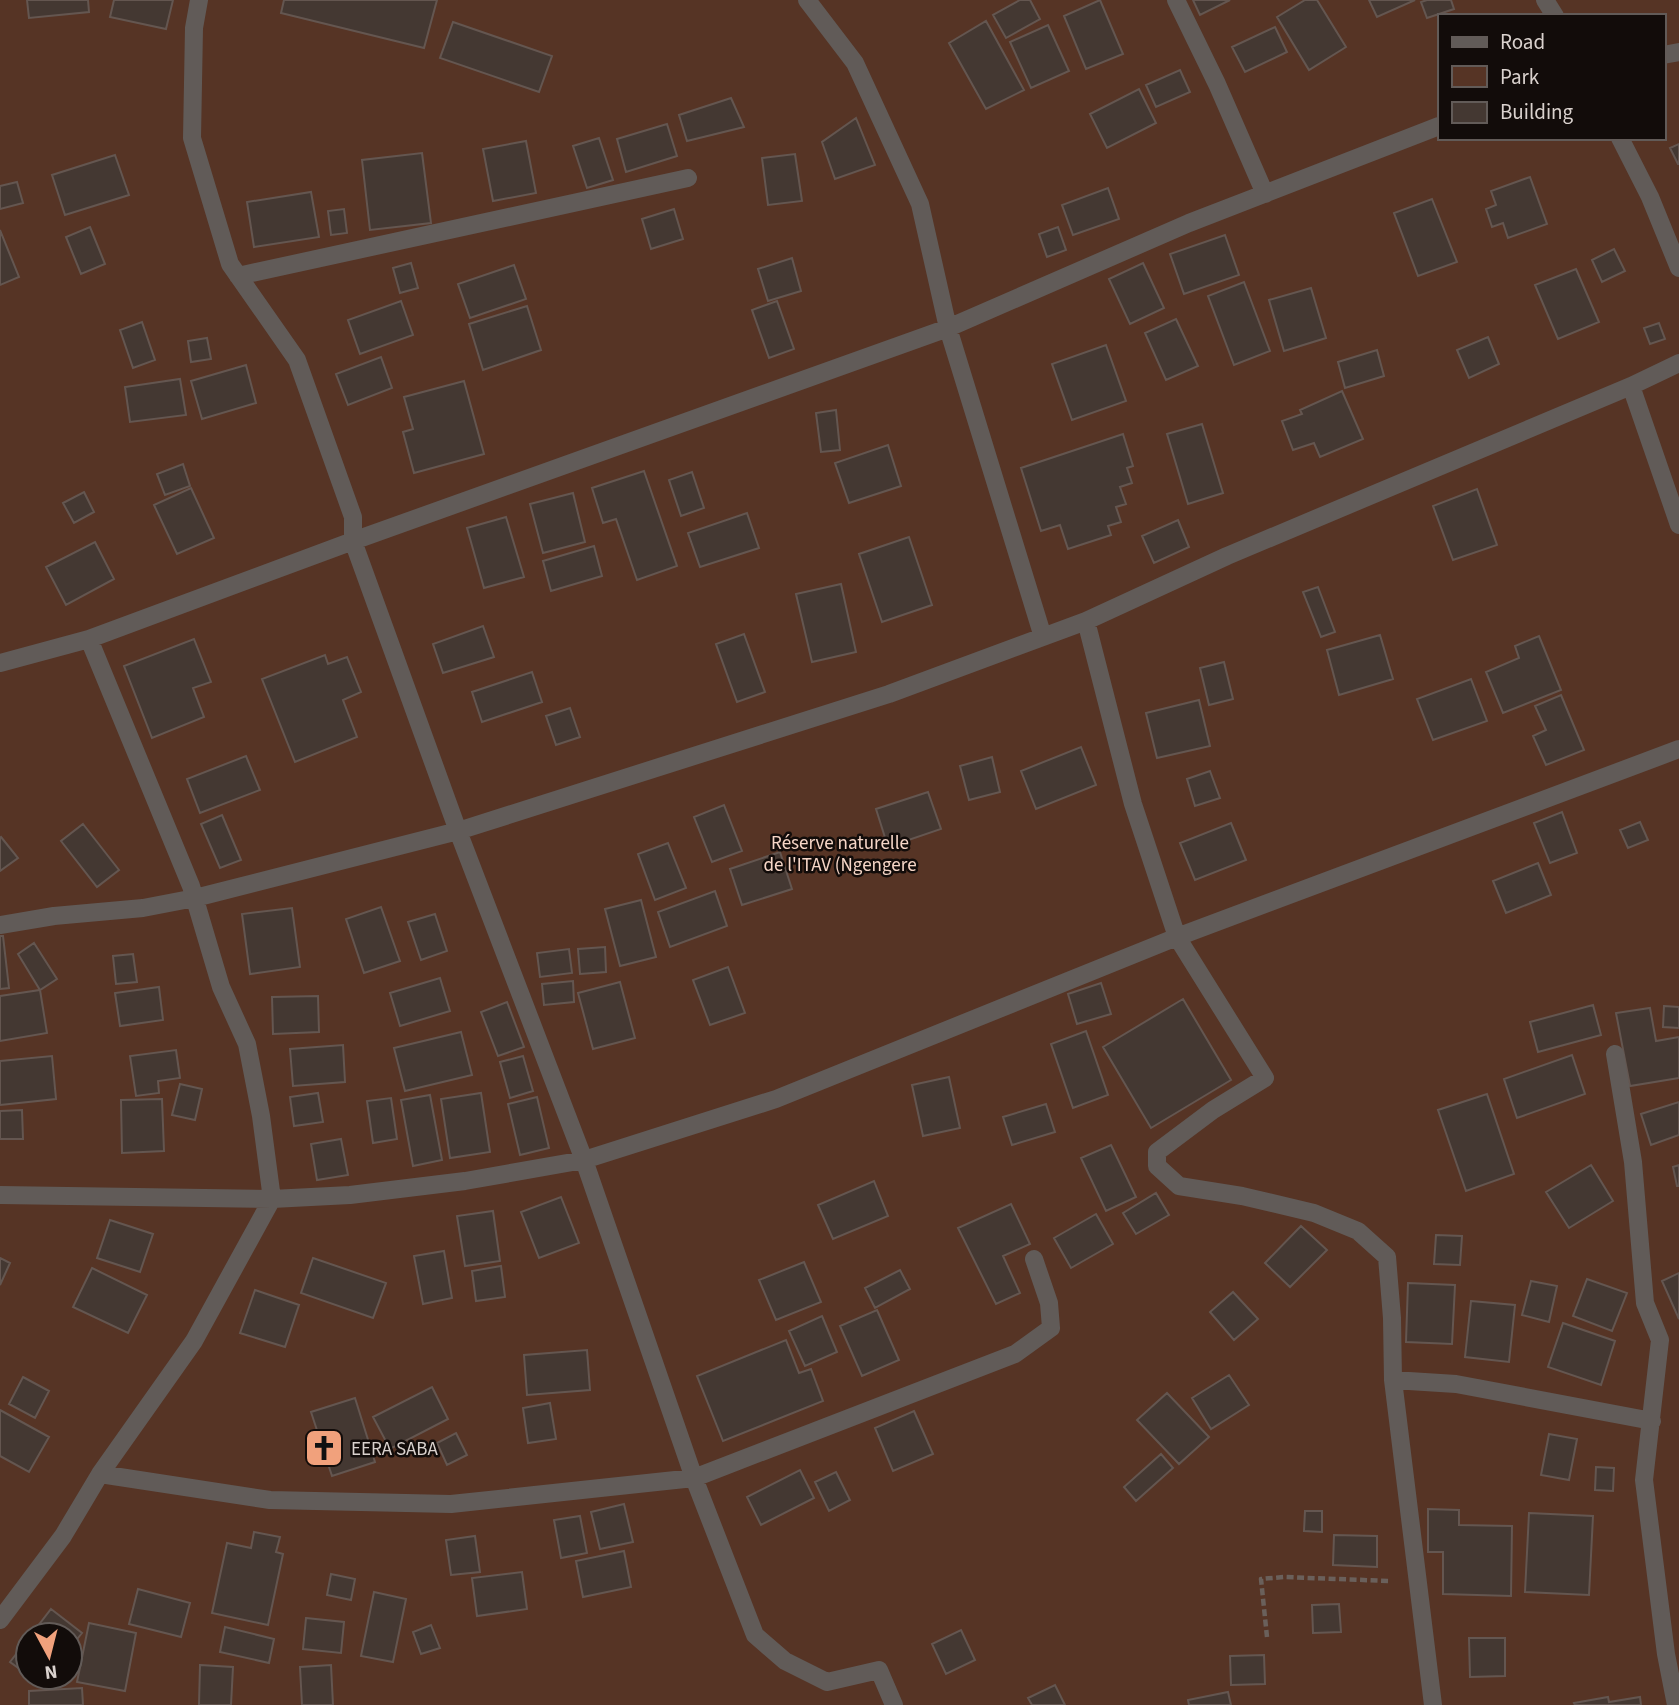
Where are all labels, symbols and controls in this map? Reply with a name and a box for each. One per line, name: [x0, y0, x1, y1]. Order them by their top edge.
legend: [1438, 14, 1665, 140]
text: Road: [1500, 27, 1545, 57]
text: Park: [1500, 62, 1540, 92]
text: Building: [1500, 97, 1574, 127]
park label: Réserve naturelle de l'ITAV (Ngengere: [763, 830, 917, 879]
church icon: EERA SABA: [303, 1427, 345, 1469]
place label: EERA SABA: [351, 1436, 439, 1463]
north arrow: [14, 1621, 84, 1691]
text: N: [43, 1657, 59, 1686]

